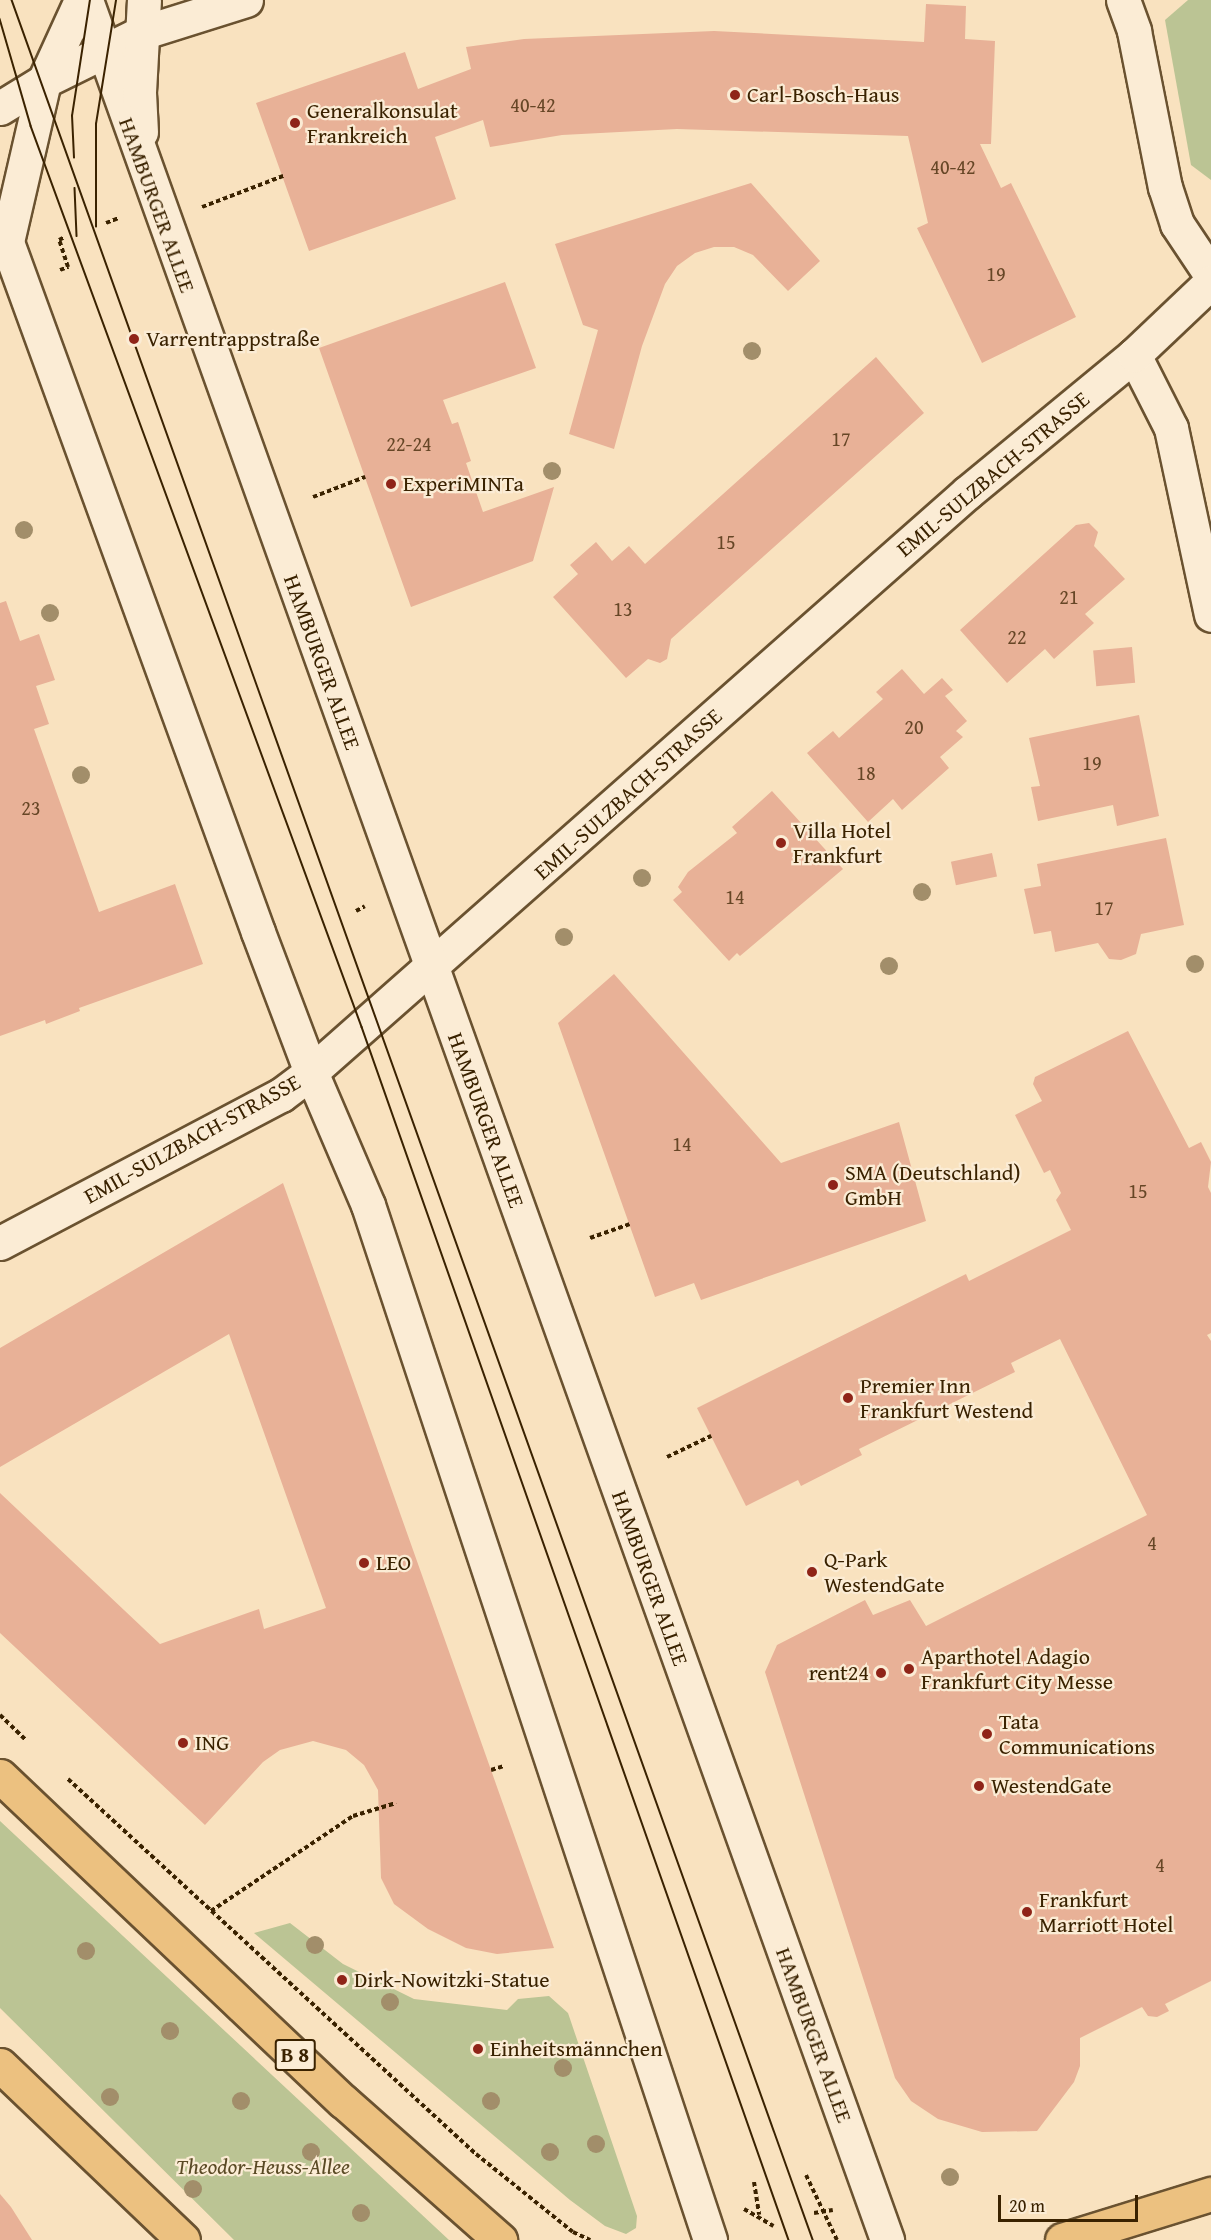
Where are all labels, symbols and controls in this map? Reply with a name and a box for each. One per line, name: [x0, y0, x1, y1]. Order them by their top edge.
place label: Carl-Bosch-Haus: [747, 82, 900, 108]
marker: Carl-Bosch-Haus: [728, 88, 742, 102]
house number: 40-42: [510, 92, 556, 116]
place label: Generalkonsulat Frankreich: [307, 97, 458, 148]
street label: HAMBURGER ALLEE: [113, 114, 201, 296]
marker: Generalkonsulat Frankreich: [288, 116, 302, 130]
house number: 40-42: [930, 154, 976, 178]
house number: 19: [986, 261, 1006, 285]
place label: Varrentrappstraße: [146, 326, 320, 352]
marker: Varrentrappstraße: [127, 332, 141, 346]
street label: EMIL-SULZBACH-STRASSE: [891, 386, 1095, 562]
house number: 17: [831, 426, 851, 450]
house number: 22-24: [386, 431, 432, 455]
place label: ExperiMINTa: [403, 471, 524, 497]
marker: ExperiMINTa: [384, 477, 398, 491]
house number: 15: [716, 529, 736, 553]
street label: HAMBURGER ALLEE: [278, 571, 366, 753]
house number: 21: [1059, 584, 1079, 608]
house number: 13: [613, 596, 633, 620]
house number: 22: [1007, 624, 1027, 648]
street label: EMIL-SULZBACH-STRASSE: [529, 703, 727, 885]
house number: 20: [904, 714, 924, 738]
house number: 19: [1082, 750, 1102, 774]
house number: 18: [856, 760, 876, 784]
house number: 23: [21, 795, 41, 819]
place label: Villa Hotel Frankfurt: [793, 817, 891, 868]
marker: Villa Hotel Frankfurt: [774, 836, 788, 850]
house number: 14: [725, 884, 745, 908]
house number: 17: [1094, 895, 1114, 919]
street label: HAMBURGER ALLEE: [442, 1029, 530, 1211]
street label: EMIL-SULZBACH-STRASSE: [79, 1069, 305, 1209]
house number: 14: [672, 1131, 692, 1155]
place label: SMA (Deutschland) GmbH: [845, 1159, 1021, 1210]
marker: SMA (Deutschland) GmbH: [826, 1178, 840, 1192]
house number: 15: [1128, 1178, 1148, 1202]
place label: Premier Inn Frankfurt Westend: [860, 1372, 1033, 1424]
marker: Premier Inn Frankfurt Westend: [841, 1391, 855, 1405]
street label: HAMBURGER ALLEE: [606, 1487, 694, 1669]
house number: 4: [1147, 1530, 1157, 1554]
place label: Q-Park WestendGate: [824, 1546, 945, 1598]
place label: LEO: [376, 1550, 411, 1576]
marker: LEO: [357, 1556, 371, 1570]
marker: Q-Park WestendGate: [805, 1565, 819, 1579]
place label: Aparthotel Adagio Frankfurt City Messe: [921, 1643, 1113, 1694]
place label: rent24: [809, 1660, 869, 1686]
marker: Aparthotel Adagio Frankfurt City Messe: [902, 1662, 916, 1676]
marker: rent24: [874, 1666, 888, 1680]
place label: Tata Communications: [999, 1708, 1155, 1760]
marker: Tata Communications: [980, 1727, 994, 1741]
place label: ING: [195, 1730, 229, 1756]
marker: ING: [176, 1736, 190, 1750]
place label: WestendGate: [991, 1773, 1112, 1799]
marker: WestendGate: [972, 1779, 986, 1793]
house number: 4: [1155, 1852, 1165, 1876]
place label: Frankfurt Marriott Hotel: [1039, 1886, 1173, 1938]
marker: Frankfurt Marriott Hotel: [1020, 1905, 1034, 1919]
street label: HAMBURGER ALLEE: [770, 1944, 858, 2126]
place label: Dirk-Nowitzki-Statue: [354, 1967, 550, 1993]
marker: Dirk-Nowitzki-Statue: [335, 1973, 349, 1987]
place label: Einheitsmännchen: [490, 2036, 663, 2062]
road number: B 8: [274, 2037, 316, 2073]
marker: Einheitsmännchen: [471, 2042, 485, 2056]
park label: Theodor-Heuss-Allee: [176, 2154, 350, 2180]
scale bar: [1001, 2183, 1140, 2221]
text: 20 m: [1009, 2192, 1045, 2219]

